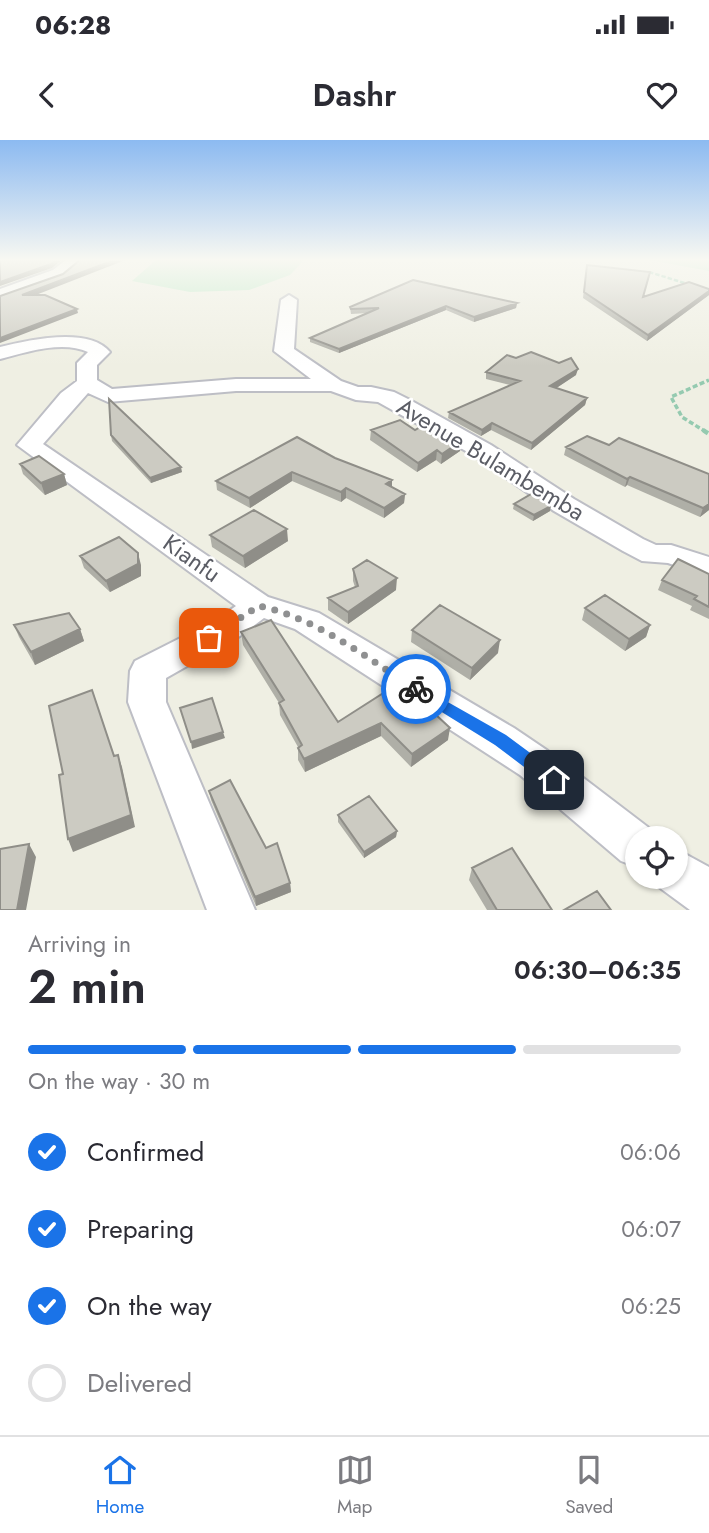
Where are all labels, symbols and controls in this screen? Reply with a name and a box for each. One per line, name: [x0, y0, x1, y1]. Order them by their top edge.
text: 06:28: [35, 6, 111, 44]
text: Dashr: [313, 72, 396, 118]
icon: back: [28, 76, 66, 114]
icon: heart: [643, 76, 681, 114]
street label: Avenue Bulambemba: [390, 389, 592, 529]
street label: Kianfu: [156, 525, 228, 591]
pin: [179, 608, 239, 668]
icon: bag: [190, 619, 228, 657]
courier: [381, 654, 451, 724]
icon: bike: [397, 670, 435, 708]
pin: [524, 750, 584, 810]
icon: home: [535, 761, 573, 799]
map controls: [625, 826, 688, 889]
button: locate: [625, 826, 688, 889]
text: Arriving in: [28, 927, 131, 961]
text: 06:30–06:35: [514, 951, 681, 989]
text: 2 min: [28, 954, 146, 1020]
text: On the way · 30 m: [28, 1064, 210, 1098]
icon: check: [28, 1133, 66, 1171]
text: Confirmed: [87, 1133, 204, 1171]
text: 06:06: [620, 1135, 681, 1169]
icon: check: [28, 1210, 66, 1248]
text: Preparing: [87, 1210, 194, 1248]
text: 06:07: [621, 1212, 681, 1246]
icon: check: [28, 1287, 66, 1325]
text: On the way: [87, 1287, 212, 1325]
text: 06:25: [621, 1289, 681, 1323]
text: Delivered: [87, 1364, 192, 1402]
tab: Home: [96, 1451, 144, 1520]
tab: Map: [336, 1451, 374, 1520]
tab: Saved: [565, 1451, 613, 1520]

